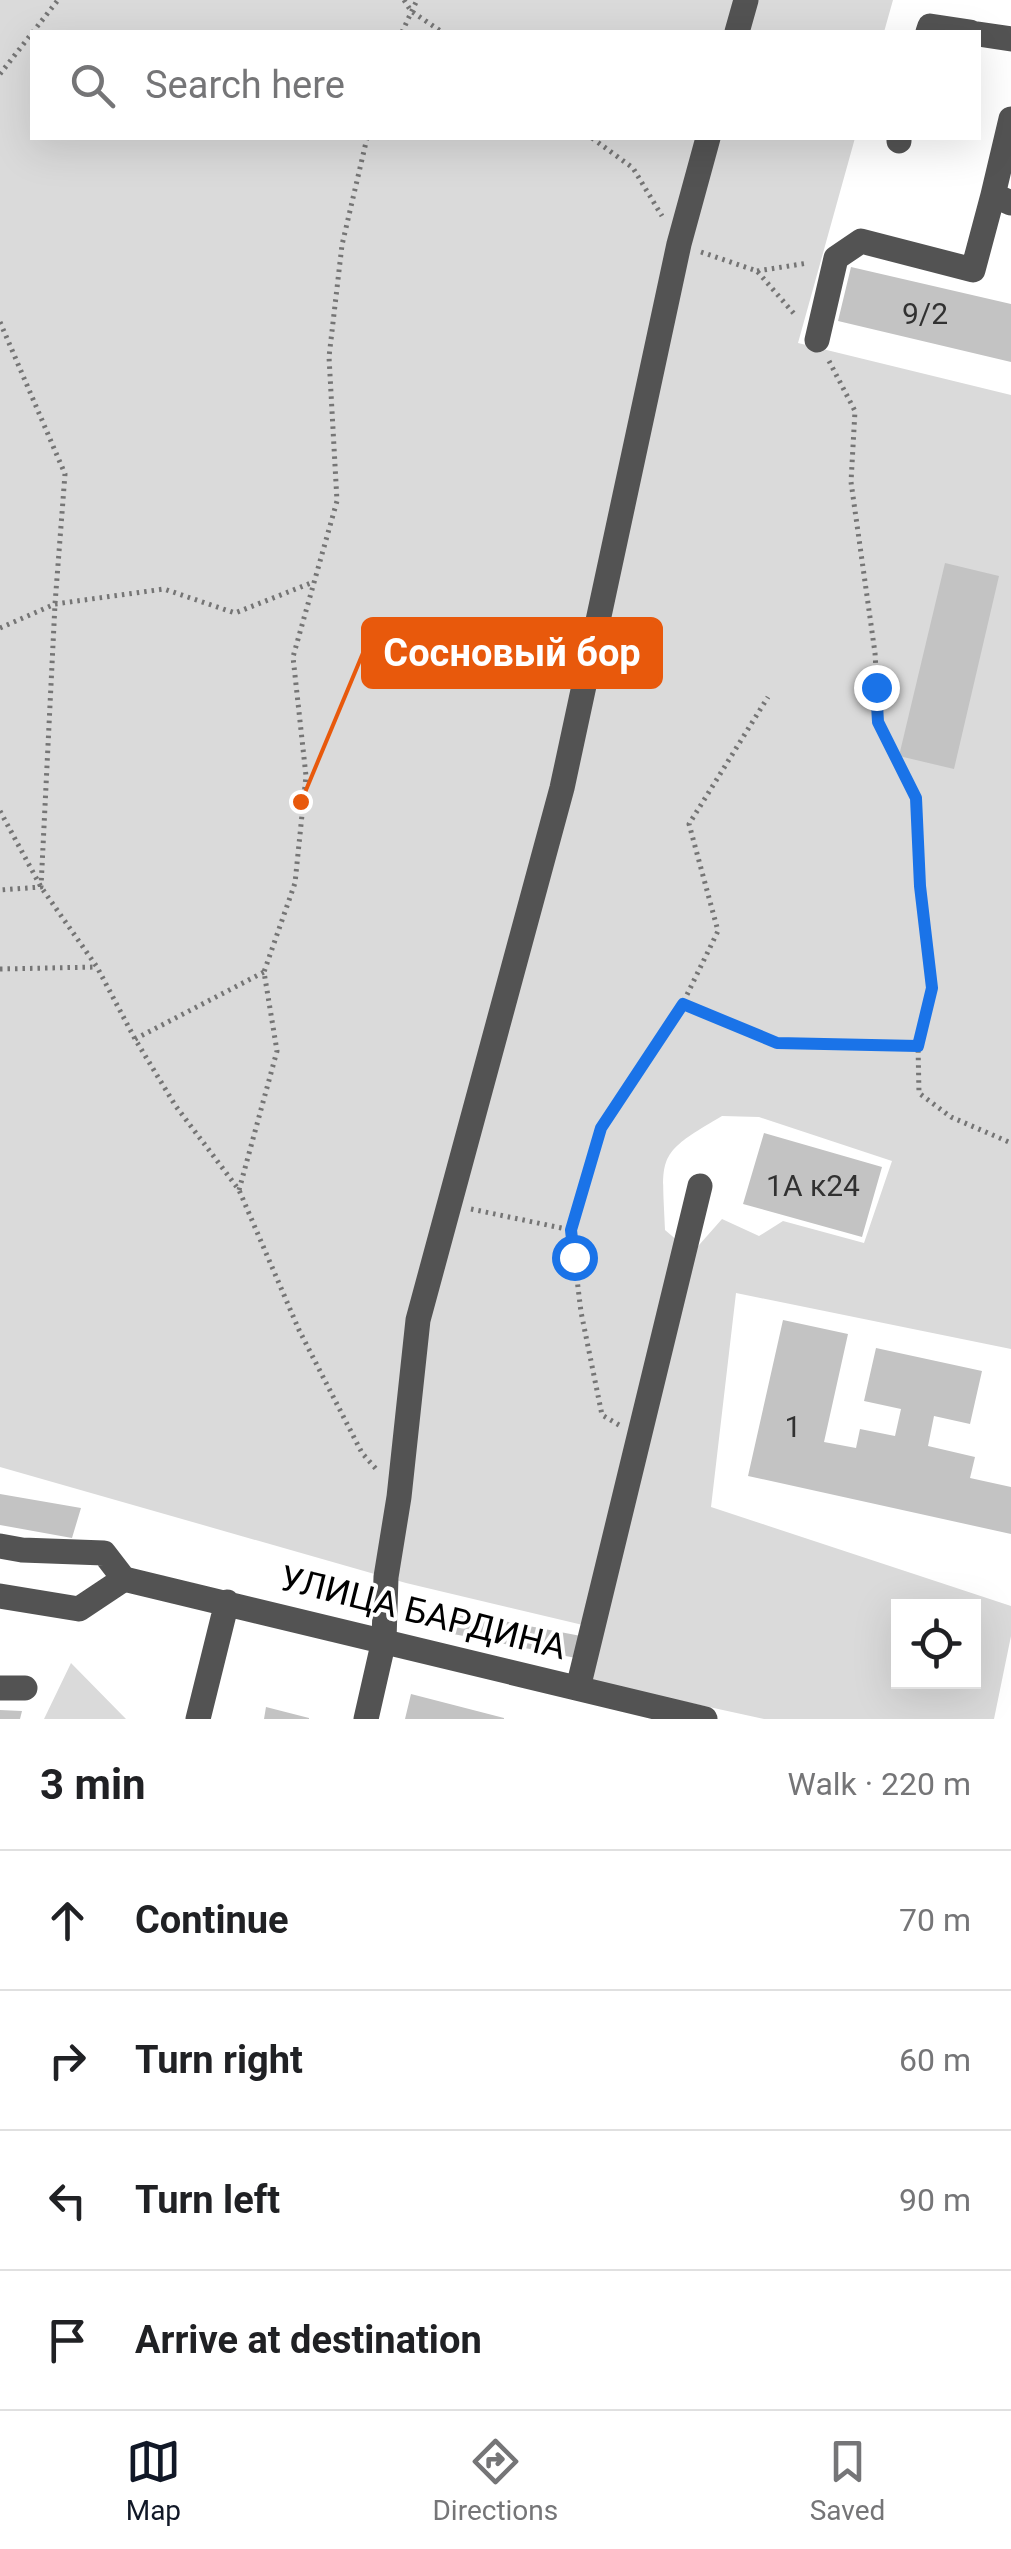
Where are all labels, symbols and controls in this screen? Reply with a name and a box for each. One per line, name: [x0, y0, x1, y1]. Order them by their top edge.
search box: [30, 30, 981, 140]
icon: search: [65, 58, 120, 113]
text: Search here: [145, 63, 345, 107]
house number: 9/2: [902, 296, 948, 331]
callout: Сосновый бор: [363, 619, 661, 687]
text: Сосновый бор: [383, 631, 641, 675]
route end: [854, 665, 900, 711]
house number: 1А к24: [766, 1168, 860, 1203]
route start: [552, 1235, 598, 1281]
house number: 1: [785, 1409, 801, 1444]
street label: УЛИЦА БАРДИНА: [276, 1558, 570, 1668]
map controls: [891, 1599, 981, 1689]
button: locate: [891, 1599, 981, 1689]
text: 3 min: [40, 1760, 146, 1809]
text: Walk · 220 m: [788, 1765, 971, 1803]
icon: ahead: [40, 1893, 95, 1948]
text: Continue: [135, 1898, 289, 1942]
text: 70 m: [899, 1901, 971, 1939]
icon: right: [40, 2033, 95, 2088]
text: Turn right: [135, 2038, 303, 2082]
text: 60 m: [899, 2041, 971, 2079]
icon: left: [40, 2173, 95, 2228]
text: Turn left: [135, 2178, 280, 2222]
text: 90 m: [899, 2181, 971, 2219]
icon: arrive: [40, 2313, 95, 2368]
text: Arrive at destination: [135, 2318, 482, 2362]
tab: Map: [126, 2434, 181, 2527]
tab: Directions: [432, 2434, 558, 2527]
tab: Saved: [810, 2434, 885, 2527]

